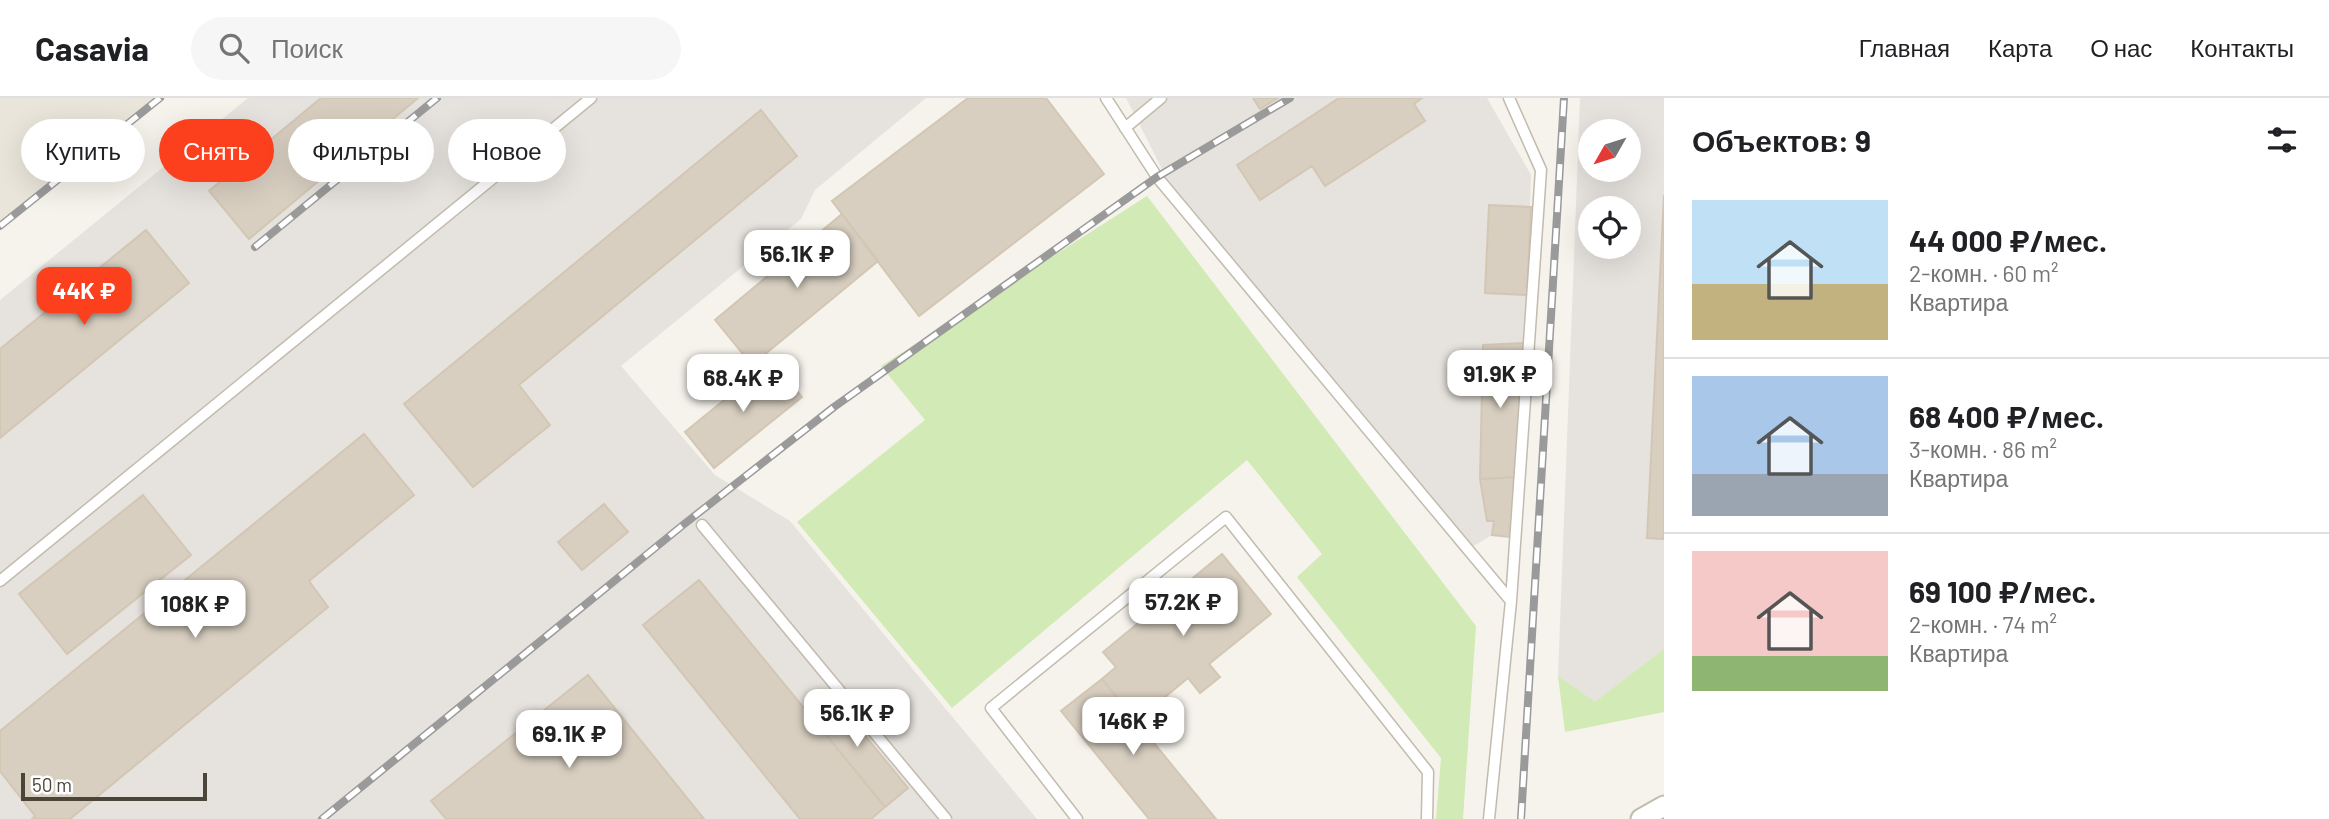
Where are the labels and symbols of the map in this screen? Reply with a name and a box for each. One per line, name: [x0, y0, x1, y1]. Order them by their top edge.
north arrow: [1578, 119, 1642, 182]
pin: 56.1K ₽: [732, 230, 862, 290]
pin: 44K ₽: [35, 268, 133, 327]
pin: 91.9K ₽: [1435, 350, 1565, 410]
pin: 68.4K ₽: [678, 354, 808, 414]
pin: 57.2K ₽: [1118, 578, 1248, 638]
pin: 108K ₽: [138, 580, 252, 640]
pin: 56.1K ₽: [792, 690, 922, 749]
pin: 146K ₽: [1076, 698, 1190, 757]
pin: 69.1K ₽: [504, 710, 634, 770]
scale bar: [21, 770, 206, 802]

